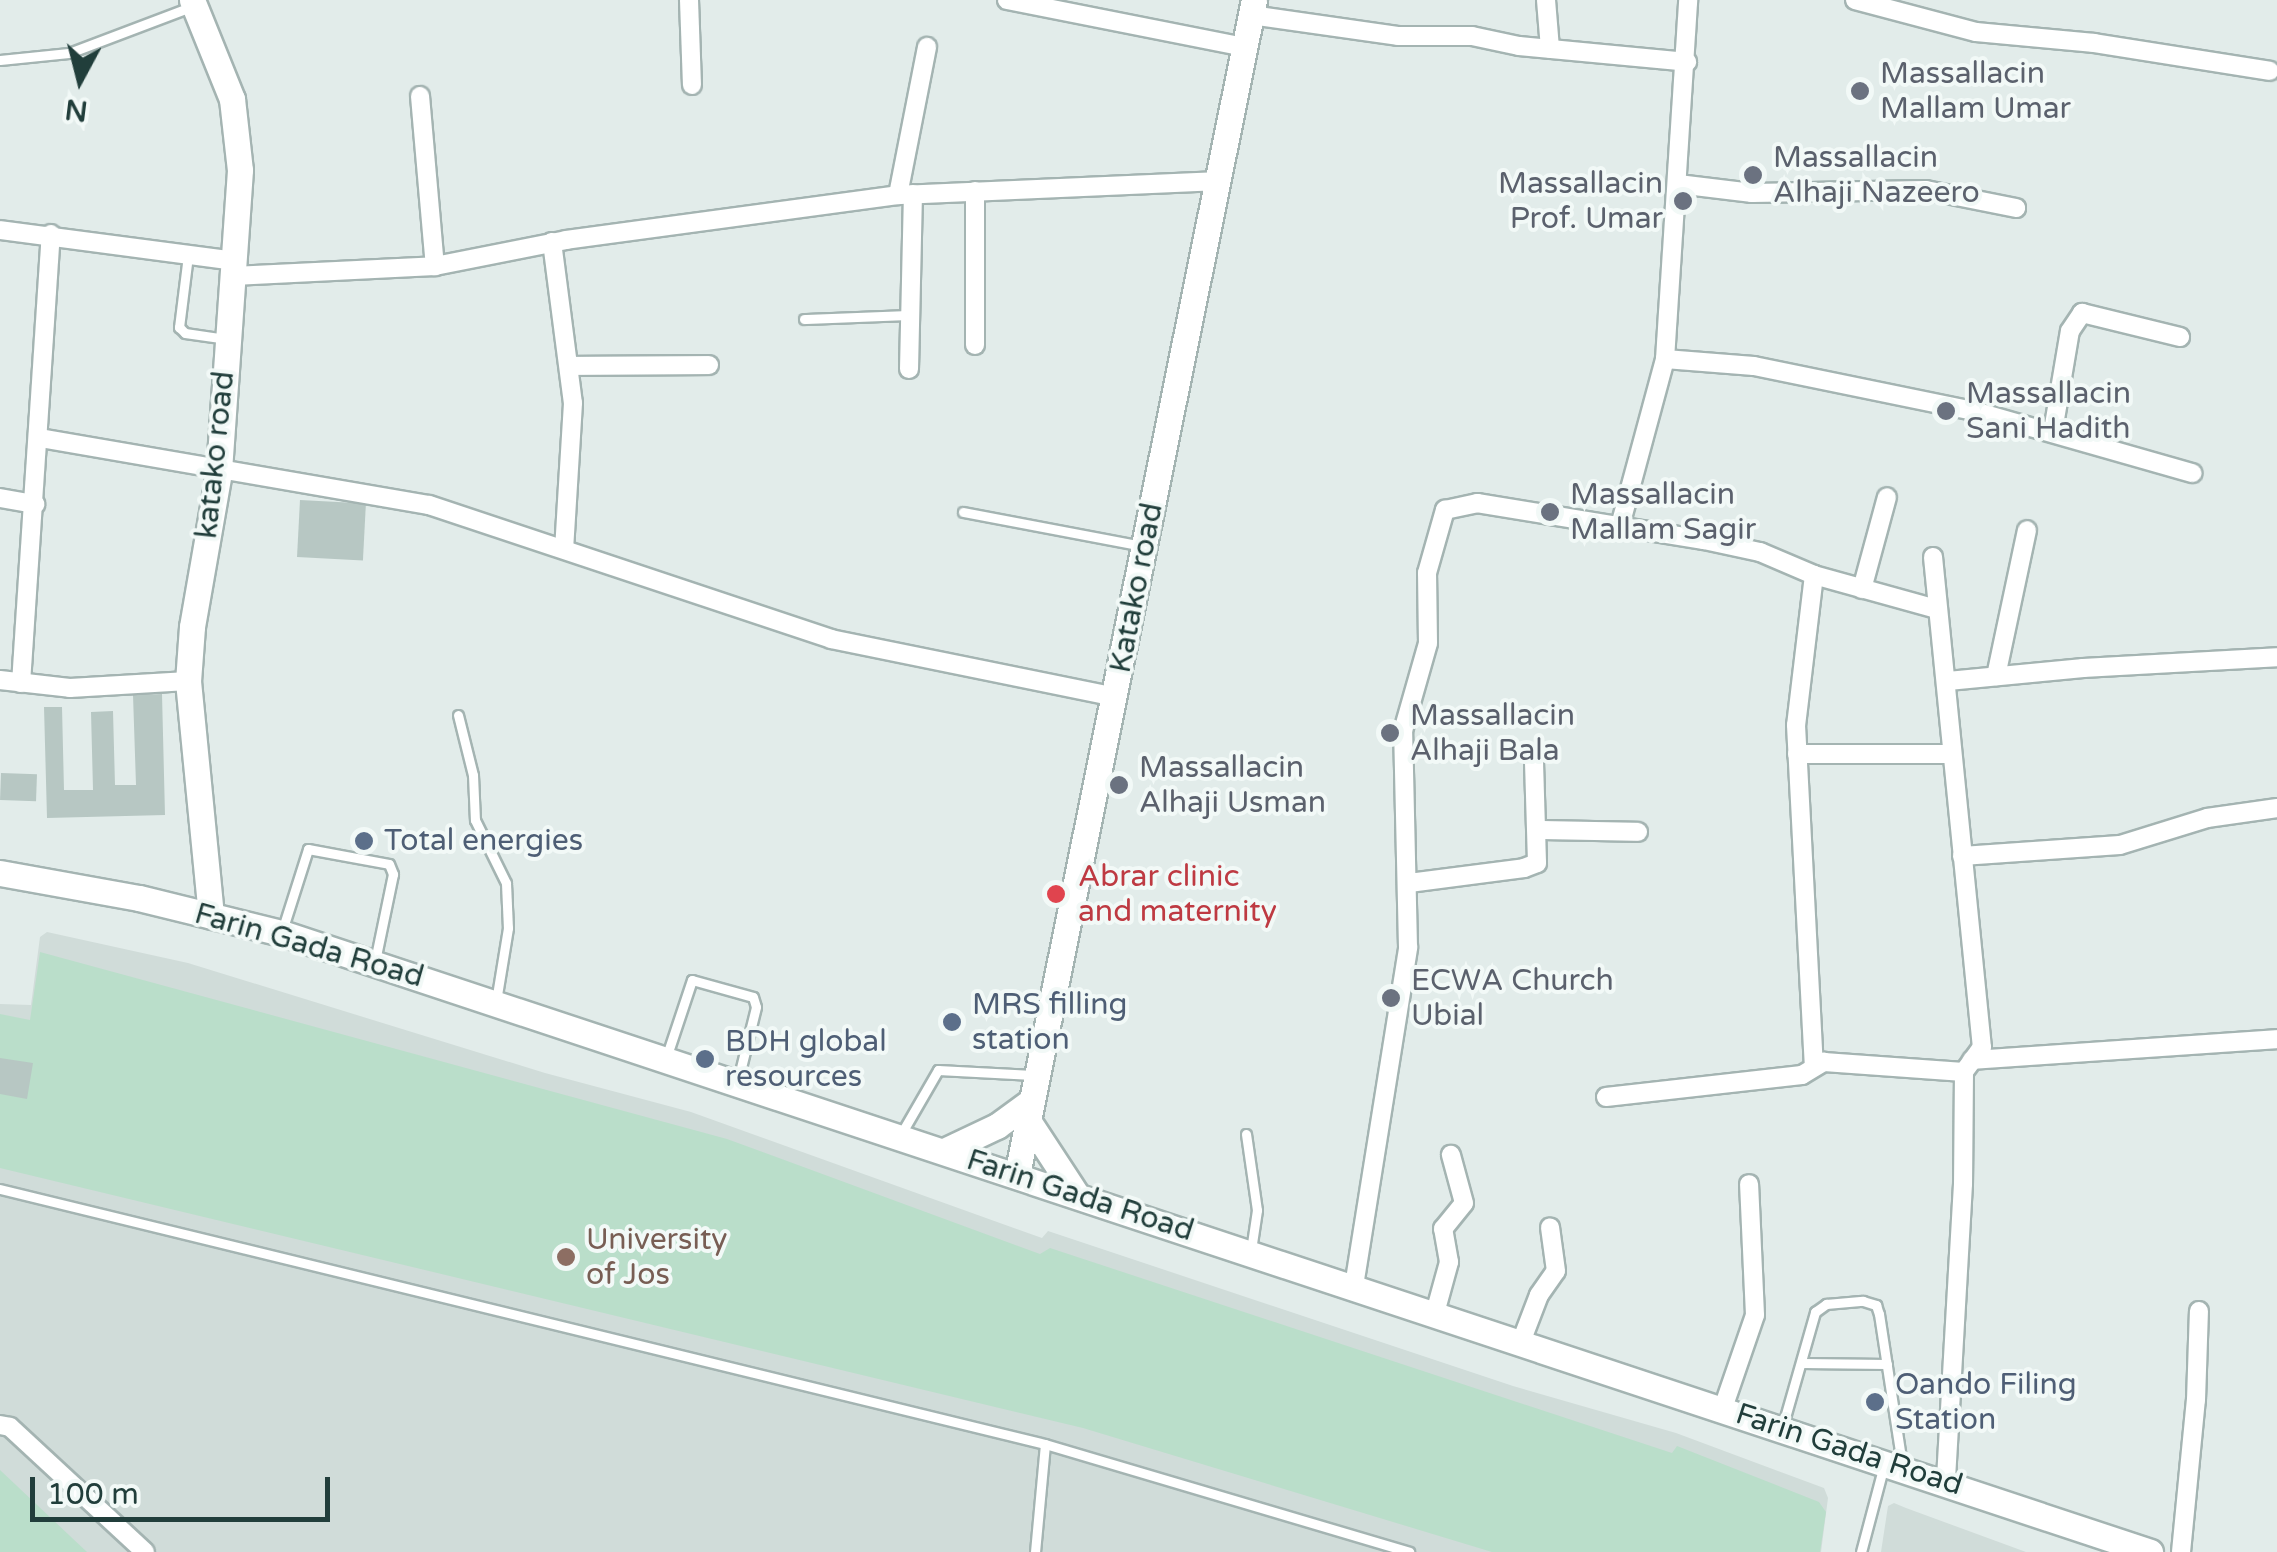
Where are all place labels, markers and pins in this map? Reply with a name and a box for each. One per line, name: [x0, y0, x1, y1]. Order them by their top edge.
place label: Massallacin Mallam Umar: [1880, 56, 2071, 126]
marker: Massallacin Mallam Umar: [1849, 80, 1871, 102]
place label: Massallacin Alhaji Nazeero: [1773, 140, 1980, 210]
marker: Massallacin Alhaji Nazeero: [1742, 164, 1764, 186]
place label: Massallacin Prof. Umar: [1498, 166, 1663, 236]
marker: Massallacin Prof. Umar: [1672, 190, 1694, 212]
place label: Massallacin Sani Hadith: [1966, 376, 2131, 446]
marker: Massallacin Sani Hadith: [1935, 400, 1957, 422]
place label: Massallacin Mallam Sagir: [1570, 477, 1756, 548]
marker: Massallacin Mallam Sagir: [1539, 501, 1561, 523]
place label: Massallacin Alhaji Bala: [1410, 698, 1575, 768]
marker: Massallacin Alhaji Bala: [1379, 722, 1401, 744]
place label: Massallacin Alhaji Usman: [1139, 750, 1326, 820]
marker: Massallacin Alhaji Usman: [1108, 774, 1130, 796]
place label: Total energies: [384, 823, 583, 859]
marker: Total energies: [353, 830, 375, 852]
place label: Abrar clinic and maternity: [1078, 859, 1277, 930]
marker: Abrar clinic and maternity: [1043, 881, 1069, 907]
place label: ECWA Church Ubial: [1411, 963, 1614, 1034]
place label: MRS filling station: [972, 987, 1127, 1058]
marker: ECWA Church Ubial: [1380, 987, 1402, 1009]
marker: MRS filling station: [941, 1011, 963, 1033]
place label: BDH global resources: [725, 1024, 887, 1094]
marker: BDH global resources: [694, 1048, 716, 1070]
place label: University of Jos: [586, 1222, 727, 1292]
marker: University of Jos: [555, 1246, 577, 1268]
place label: Oando Filing Station: [1895, 1367, 2077, 1438]
marker: Oando Filing Station: [1864, 1391, 1886, 1413]

